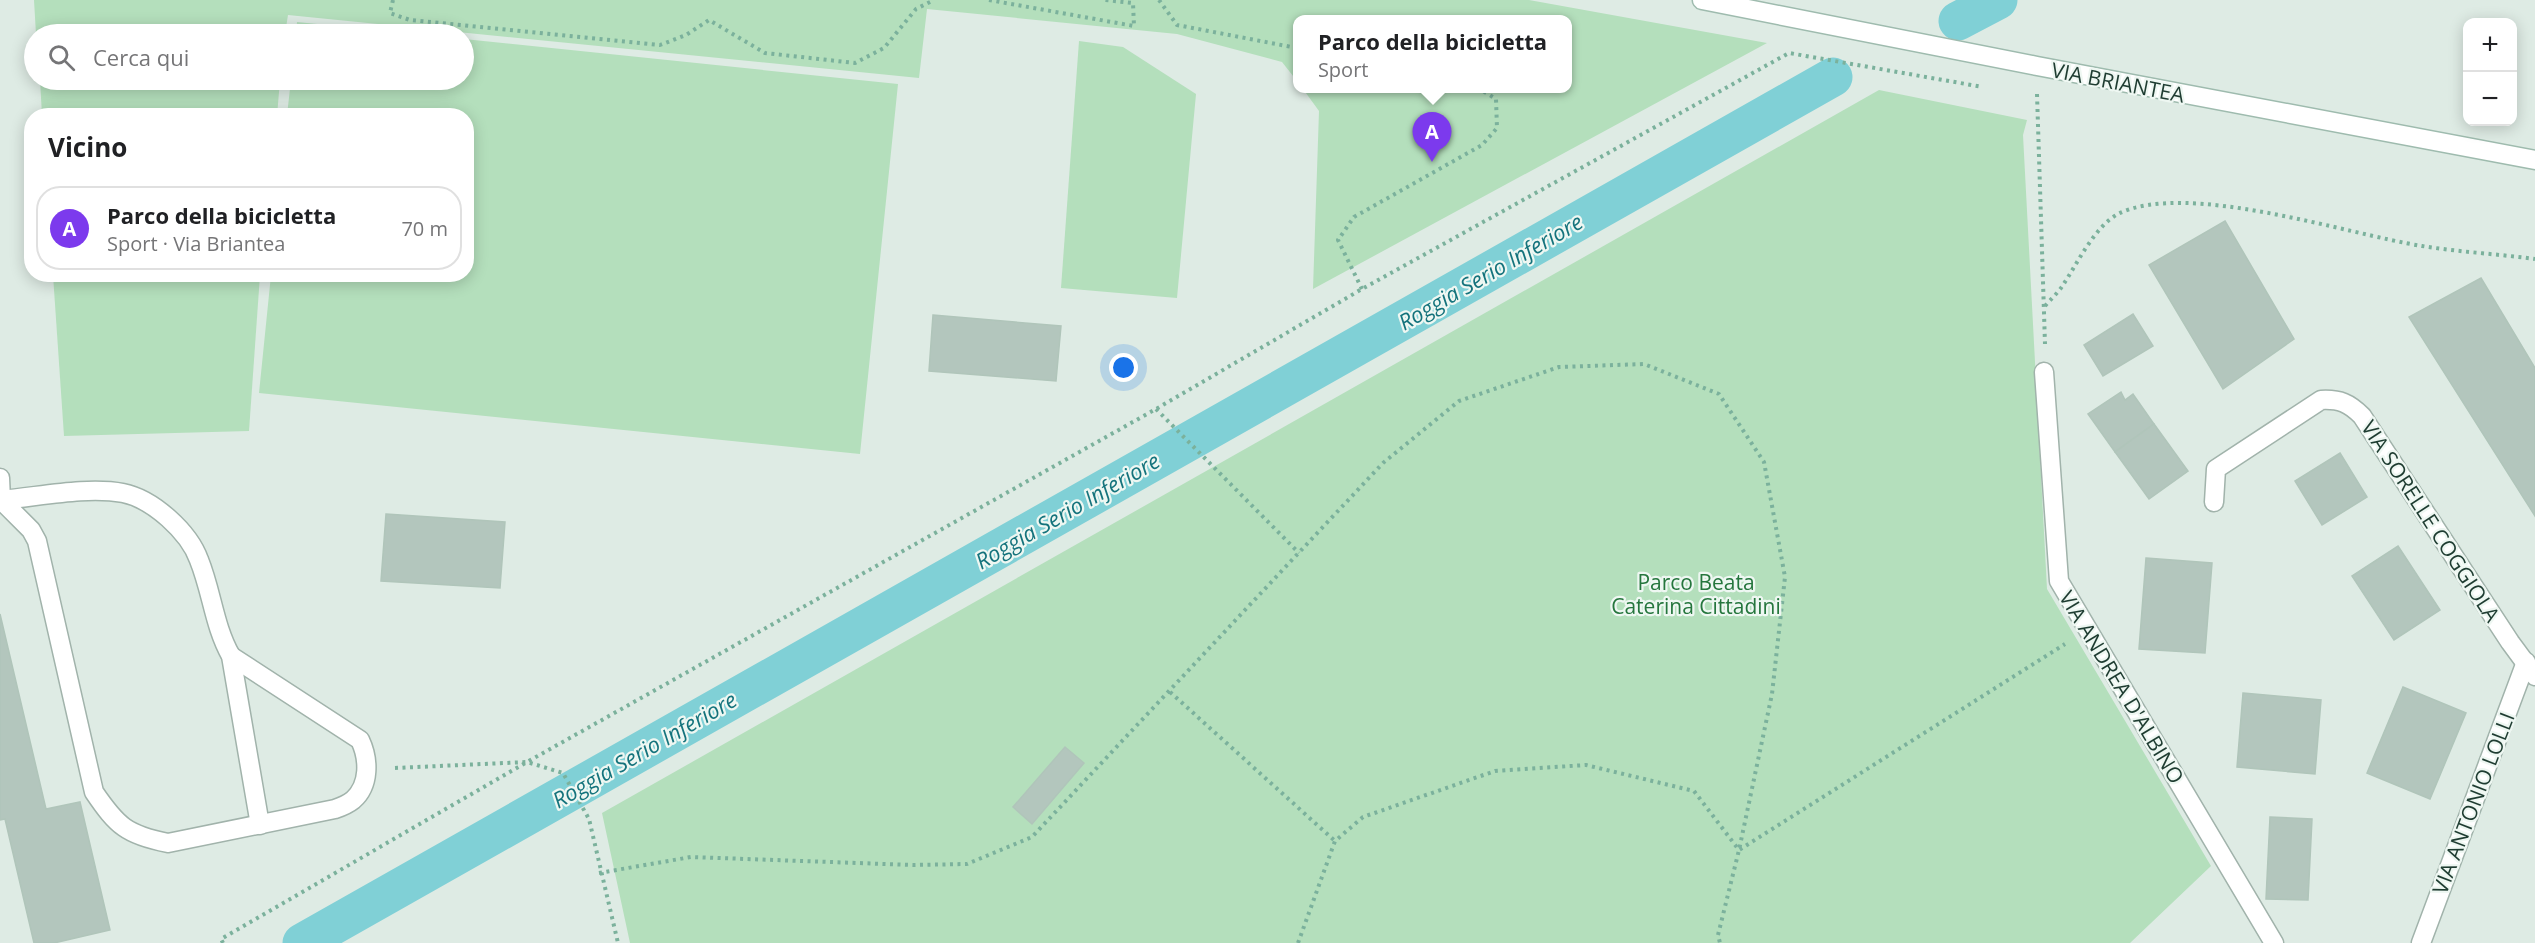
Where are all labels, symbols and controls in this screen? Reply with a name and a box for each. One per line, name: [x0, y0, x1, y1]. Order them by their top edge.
popup: [1293, 15, 1572, 93]
map controls: [2463, 18, 2517, 126]
button: +: [2463, 18, 2517, 72]
search box: [24, 24, 474, 90]
text: Parco della bicicletta: [1318, 26, 1547, 56]
icon: search: [45, 41, 78, 74]
text: Cerca qui: [93, 42, 189, 72]
street label: VIA BRIANTEA: [2049, 55, 2188, 109]
text: Sport: [1318, 56, 1368, 83]
button: −: [2463, 72, 2517, 126]
pin: A: [1412, 112, 1452, 162]
text: Vicino: [48, 129, 127, 165]
text: Parco della bicicletta: [107, 200, 336, 230]
water label: Roggia Serio Inferiore: [1392, 206, 1588, 336]
text: A: [63, 215, 76, 242]
text: 70 m: [401, 215, 448, 242]
text: Sport · Via Briantea: [107, 230, 285, 257]
your location: [1109, 353, 1138, 382]
street label: VIA SORELLE COGGIOLA: [2355, 415, 2507, 628]
water label: Roggia Serio Inferiore: [969, 445, 1165, 575]
park label: Parco Beata Caterina Cittadini: [1611, 568, 1781, 620]
street label: VIA ANDREA D'ALBINO: [2053, 585, 2191, 789]
water label: Roggia Serio Inferiore: [546, 684, 742, 814]
street label: VIA ANTONIO LOLLI: [2425, 708, 2521, 898]

